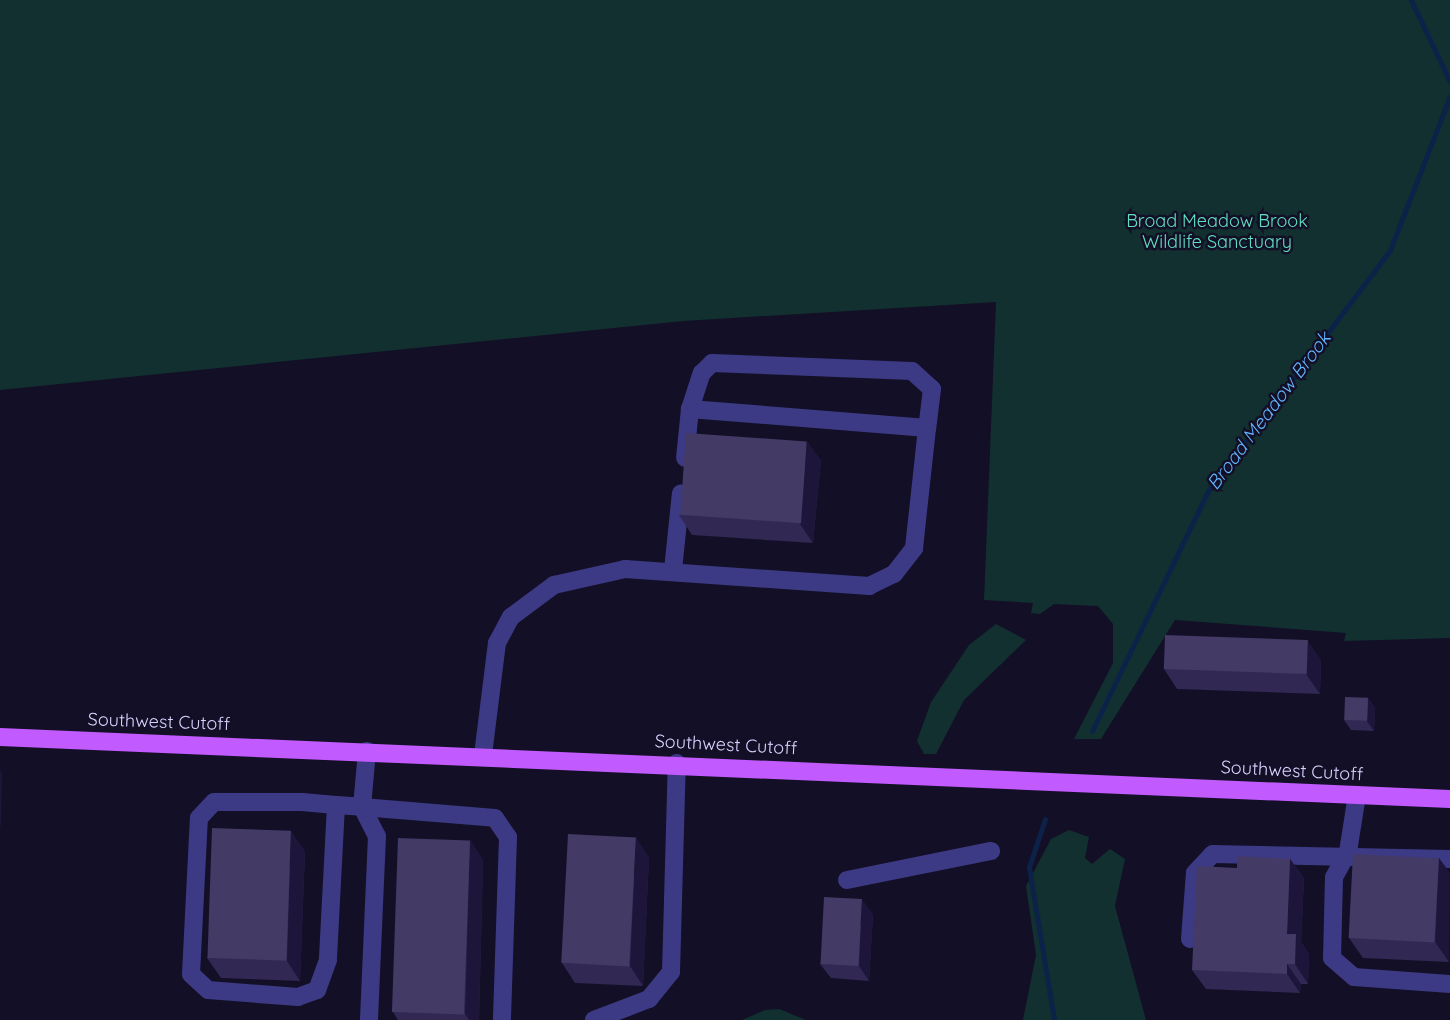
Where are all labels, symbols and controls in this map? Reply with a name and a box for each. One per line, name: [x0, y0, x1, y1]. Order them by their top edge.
park label: Broad Meadow Brook Wildlife Sanctuary: [1126, 211, 1308, 254]
water label: Broad Meadow Brook: [1202, 328, 1336, 494]
street label: Southwest Cutoff: [87, 709, 231, 735]
street label: Southwest Cutoff: [654, 730, 798, 760]
street label: Southwest Cutoff: [1220, 756, 1364, 786]

